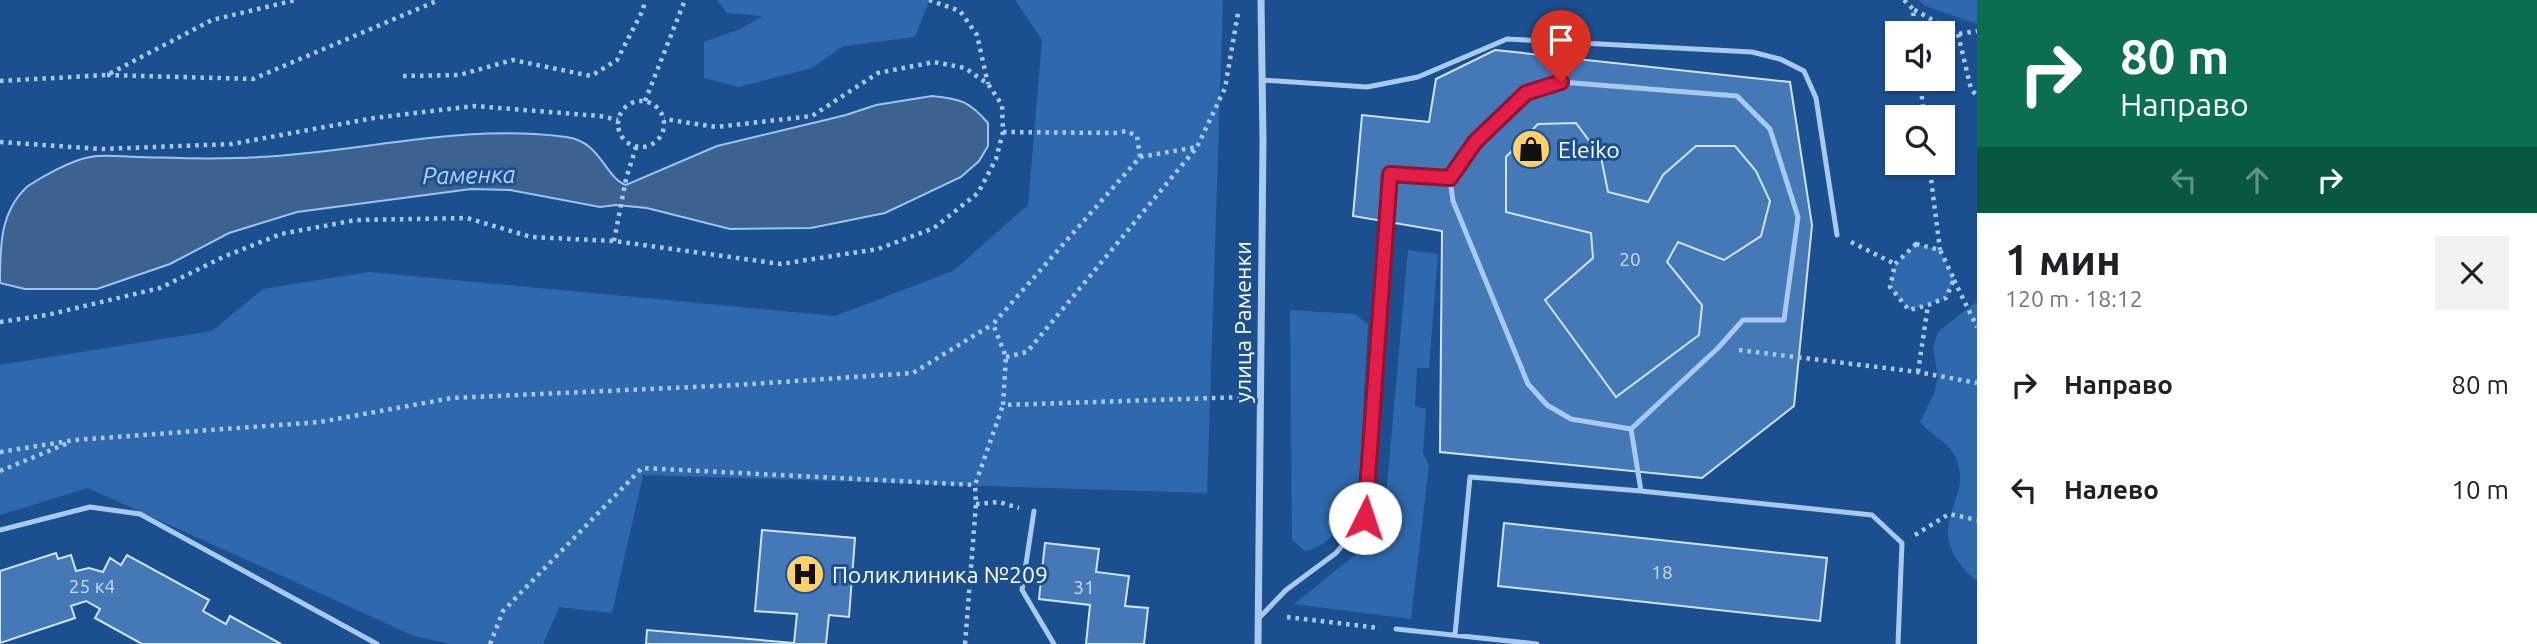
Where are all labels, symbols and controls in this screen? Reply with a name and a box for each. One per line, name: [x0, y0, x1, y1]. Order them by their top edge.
pin: [1531, 10, 1591, 82]
icon: arrive: [1542, 21, 1580, 59]
map controls: [1885, 21, 1955, 175]
button: sound: [1885, 21, 1955, 91]
icon: right: [2005, 28, 2096, 119]
text: 80 m: [2120, 28, 2229, 83]
text: Направо: [2120, 86, 2249, 122]
button: search: [1885, 105, 1955, 175]
shop icon: Eleiko: [1510, 128, 1552, 170]
place label: Eleiko: [1558, 137, 1620, 162]
water label: Раменка: [422, 161, 516, 189]
icon: left: [2165, 161, 2203, 199]
icon: ahead: [2238, 161, 2276, 199]
icon: right: [2311, 161, 2349, 199]
text: 1 мин: [2005, 236, 2121, 283]
button: close: [2435, 236, 2509, 310]
street label: улица Раменки: [1230, 241, 1255, 403]
house number: 20: [1619, 248, 1641, 270]
text: 120 m · 18:12: [2005, 286, 2143, 311]
icon: right: [2005, 366, 2043, 404]
text: Направо: [2064, 370, 2173, 399]
text: 80 m: [2451, 370, 2509, 399]
icon: left: [2005, 471, 2043, 509]
text: Налево: [2064, 475, 2159, 504]
text: 10 m: [2451, 475, 2509, 504]
position arrow: [1328, 481, 1402, 555]
hospital icon: Поликлиника №209: [784, 553, 826, 595]
house number: 18: [1651, 561, 1673, 583]
place label: Поликлиника №209: [832, 562, 1048, 587]
house number: 25 к4: [69, 575, 115, 597]
house number: 31: [1073, 576, 1095, 598]

